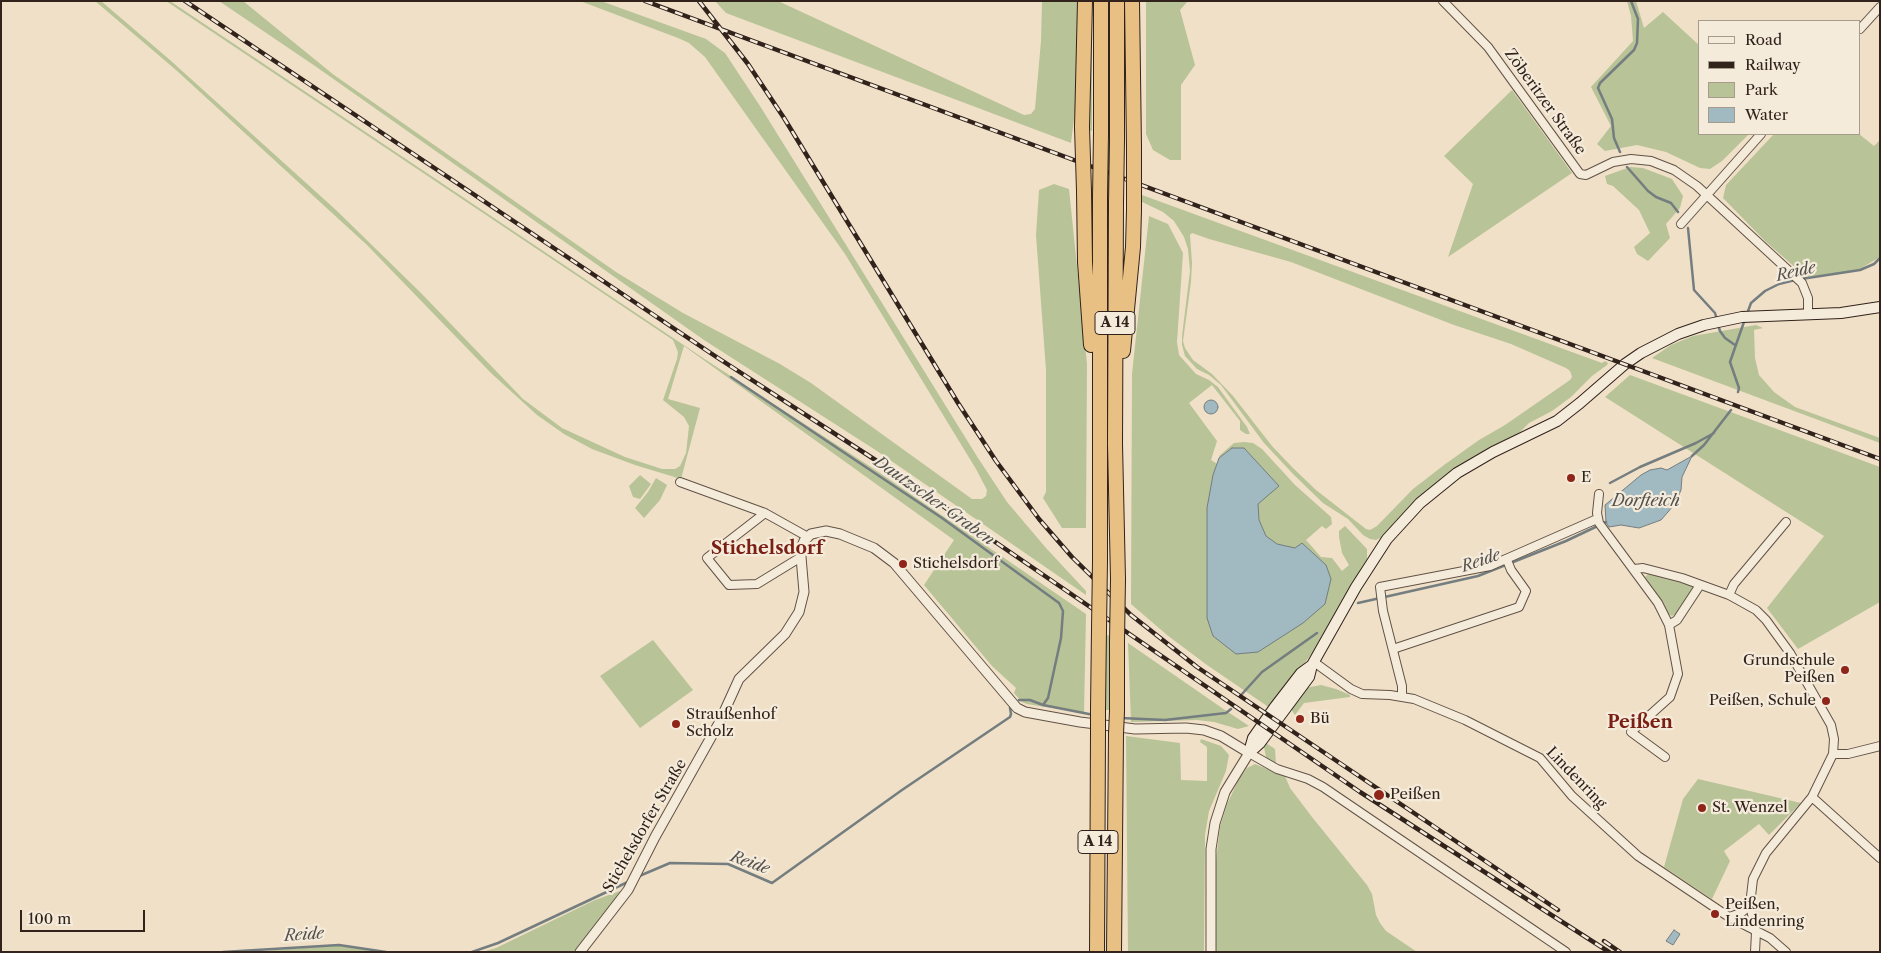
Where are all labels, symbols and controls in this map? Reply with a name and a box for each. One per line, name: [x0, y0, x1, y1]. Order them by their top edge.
legend: [1698, 20, 1861, 135]
text: Road: [1745, 30, 1782, 49]
street label: Zöberitzer Straße: [1500, 45, 1590, 159]
text: Railway: [1745, 55, 1801, 74]
text: Park: [1745, 80, 1778, 99]
text: Water: [1745, 105, 1788, 124]
water label: Reide: [1774, 258, 1818, 286]
road number: A 14: [1095, 312, 1135, 334]
water label: Dautzscher Graben: [870, 452, 998, 550]
place label: E: [1581, 469, 1591, 487]
marker: E: [1565, 472, 1577, 484]
water label: Dorfteich: [1612, 491, 1680, 511]
district label: Stichelsdorf: [711, 538, 823, 560]
water label: Reide: [1459, 545, 1503, 577]
place label: Stichelsdorf: [913, 555, 999, 573]
marker: Stichelsdorf: [897, 558, 909, 570]
place label: Grundschule Peißen: [1743, 652, 1835, 687]
marker: Grundschule Peißen: [1839, 664, 1851, 676]
place label: Peißen, Schule: [1709, 692, 1816, 710]
marker: Peißen, Schule: [1820, 695, 1832, 707]
place label: Straußenhof Scholz: [686, 706, 776, 741]
place label: Bü: [1310, 710, 1329, 728]
district label: Peißen: [1607, 712, 1673, 734]
marker: Bü: [1294, 713, 1306, 725]
marker: Straußenhof Scholz: [670, 718, 682, 730]
street label: Lindenring: [1542, 743, 1610, 813]
street label: Stichelsdorfer Straße: [599, 756, 691, 896]
place label: Peißen: [1390, 786, 1441, 804]
marker: Peißen: [1372, 788, 1386, 802]
place label: St. Wenzel: [1712, 799, 1788, 817]
marker: St. Wenzel: [1696, 802, 1708, 814]
road number: A 14: [1078, 830, 1118, 854]
water label: Reide: [728, 847, 772, 879]
place label: Peißen, Lindenring: [1725, 896, 1804, 931]
scale bar: [22, 900, 148, 932]
marker: Peißen, Lindenring: [1709, 908, 1721, 920]
text: 100 m: [28, 909, 71, 928]
water label: Reide: [283, 924, 325, 946]

